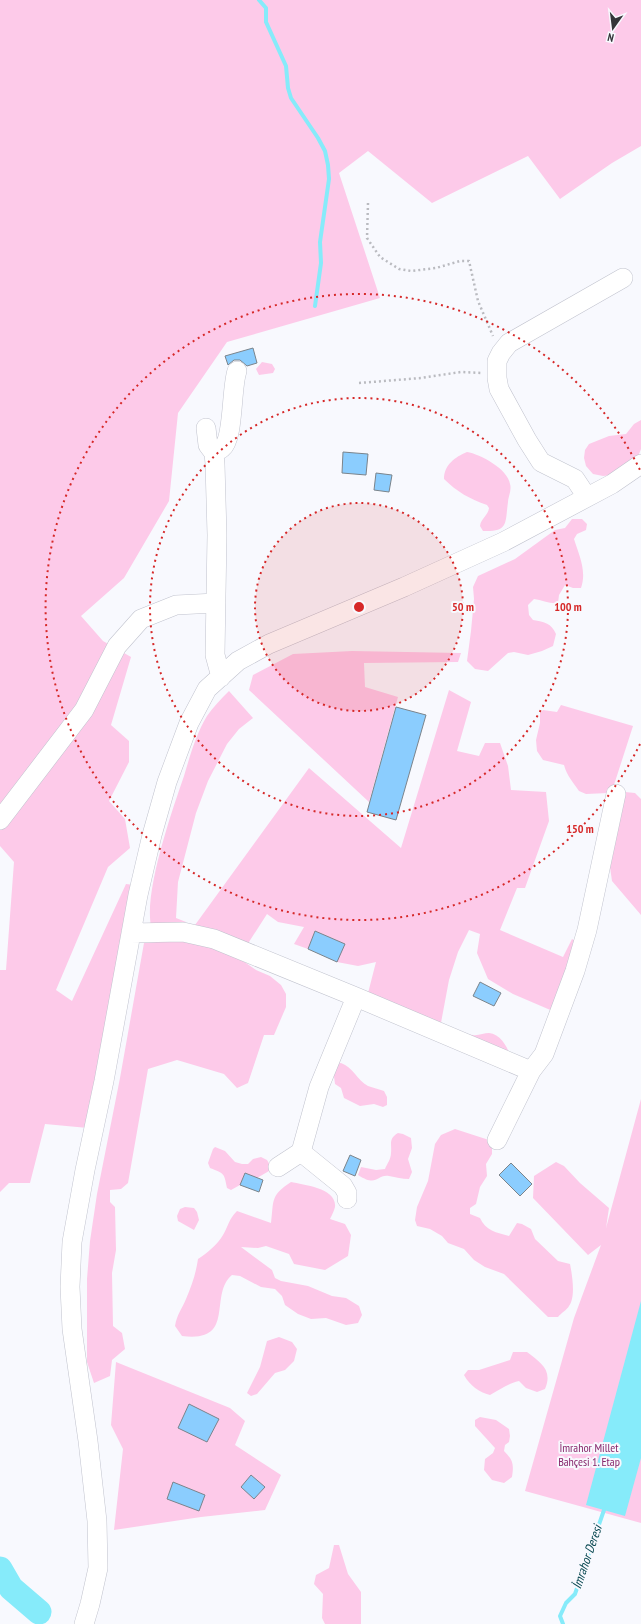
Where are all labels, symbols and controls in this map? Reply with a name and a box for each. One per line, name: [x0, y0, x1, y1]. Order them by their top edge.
north arrow: [593, 8, 633, 48]
text: N: [606, 30, 615, 45]
text: 50 m: [452, 599, 474, 614]
text: 100 m: [554, 599, 582, 614]
centre of rings: [352, 600, 366, 614]
text: 150 m: [566, 821, 594, 836]
park label: İmrahor Millet Bahçesi 1. Etap: [558, 1440, 620, 1469]
water label: İmrahor Deresi: [568, 1521, 607, 1591]

